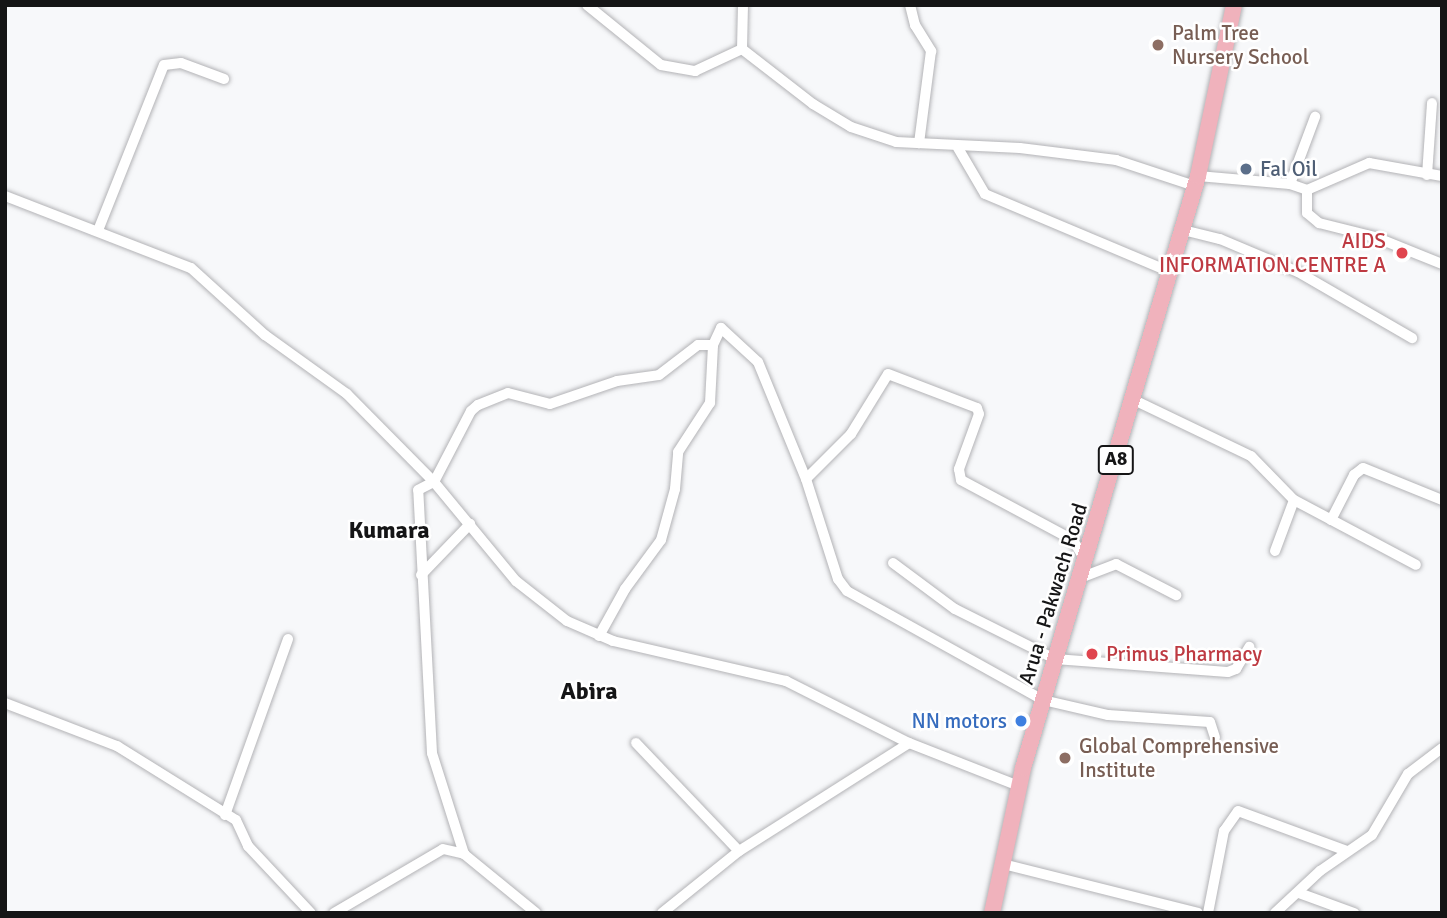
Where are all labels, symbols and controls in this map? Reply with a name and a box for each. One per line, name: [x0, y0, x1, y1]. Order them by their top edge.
place label: Palm Tree Nursery School: [1172, 20, 1309, 70]
marker: Palm Tree Nursery School: [1150, 37, 1166, 53]
place label: Fal Oil: [1260, 156, 1317, 182]
marker: Fal Oil: [1238, 161, 1254, 177]
place label: AIDS INFORMATION.CENTRE A: [1159, 228, 1386, 278]
marker: AIDS INFORMATION.CENTRE A: [1392, 243, 1412, 263]
road number: A8: [1097, 444, 1135, 475]
street label: Arua - Pakwach Road: [1013, 500, 1093, 688]
district label: Kumara: [348, 517, 430, 545]
place label: Primus Pharmacy: [1106, 641, 1262, 667]
marker: Primus Pharmacy: [1084, 646, 1100, 662]
district label: Abira: [561, 678, 617, 706]
place label: NN motors: [911, 708, 1007, 734]
marker: NN motors: [1013, 713, 1029, 729]
place label: Global Comprehensive Institute: [1079, 733, 1279, 783]
marker: Global Comprehensive Institute: [1057, 750, 1073, 766]

